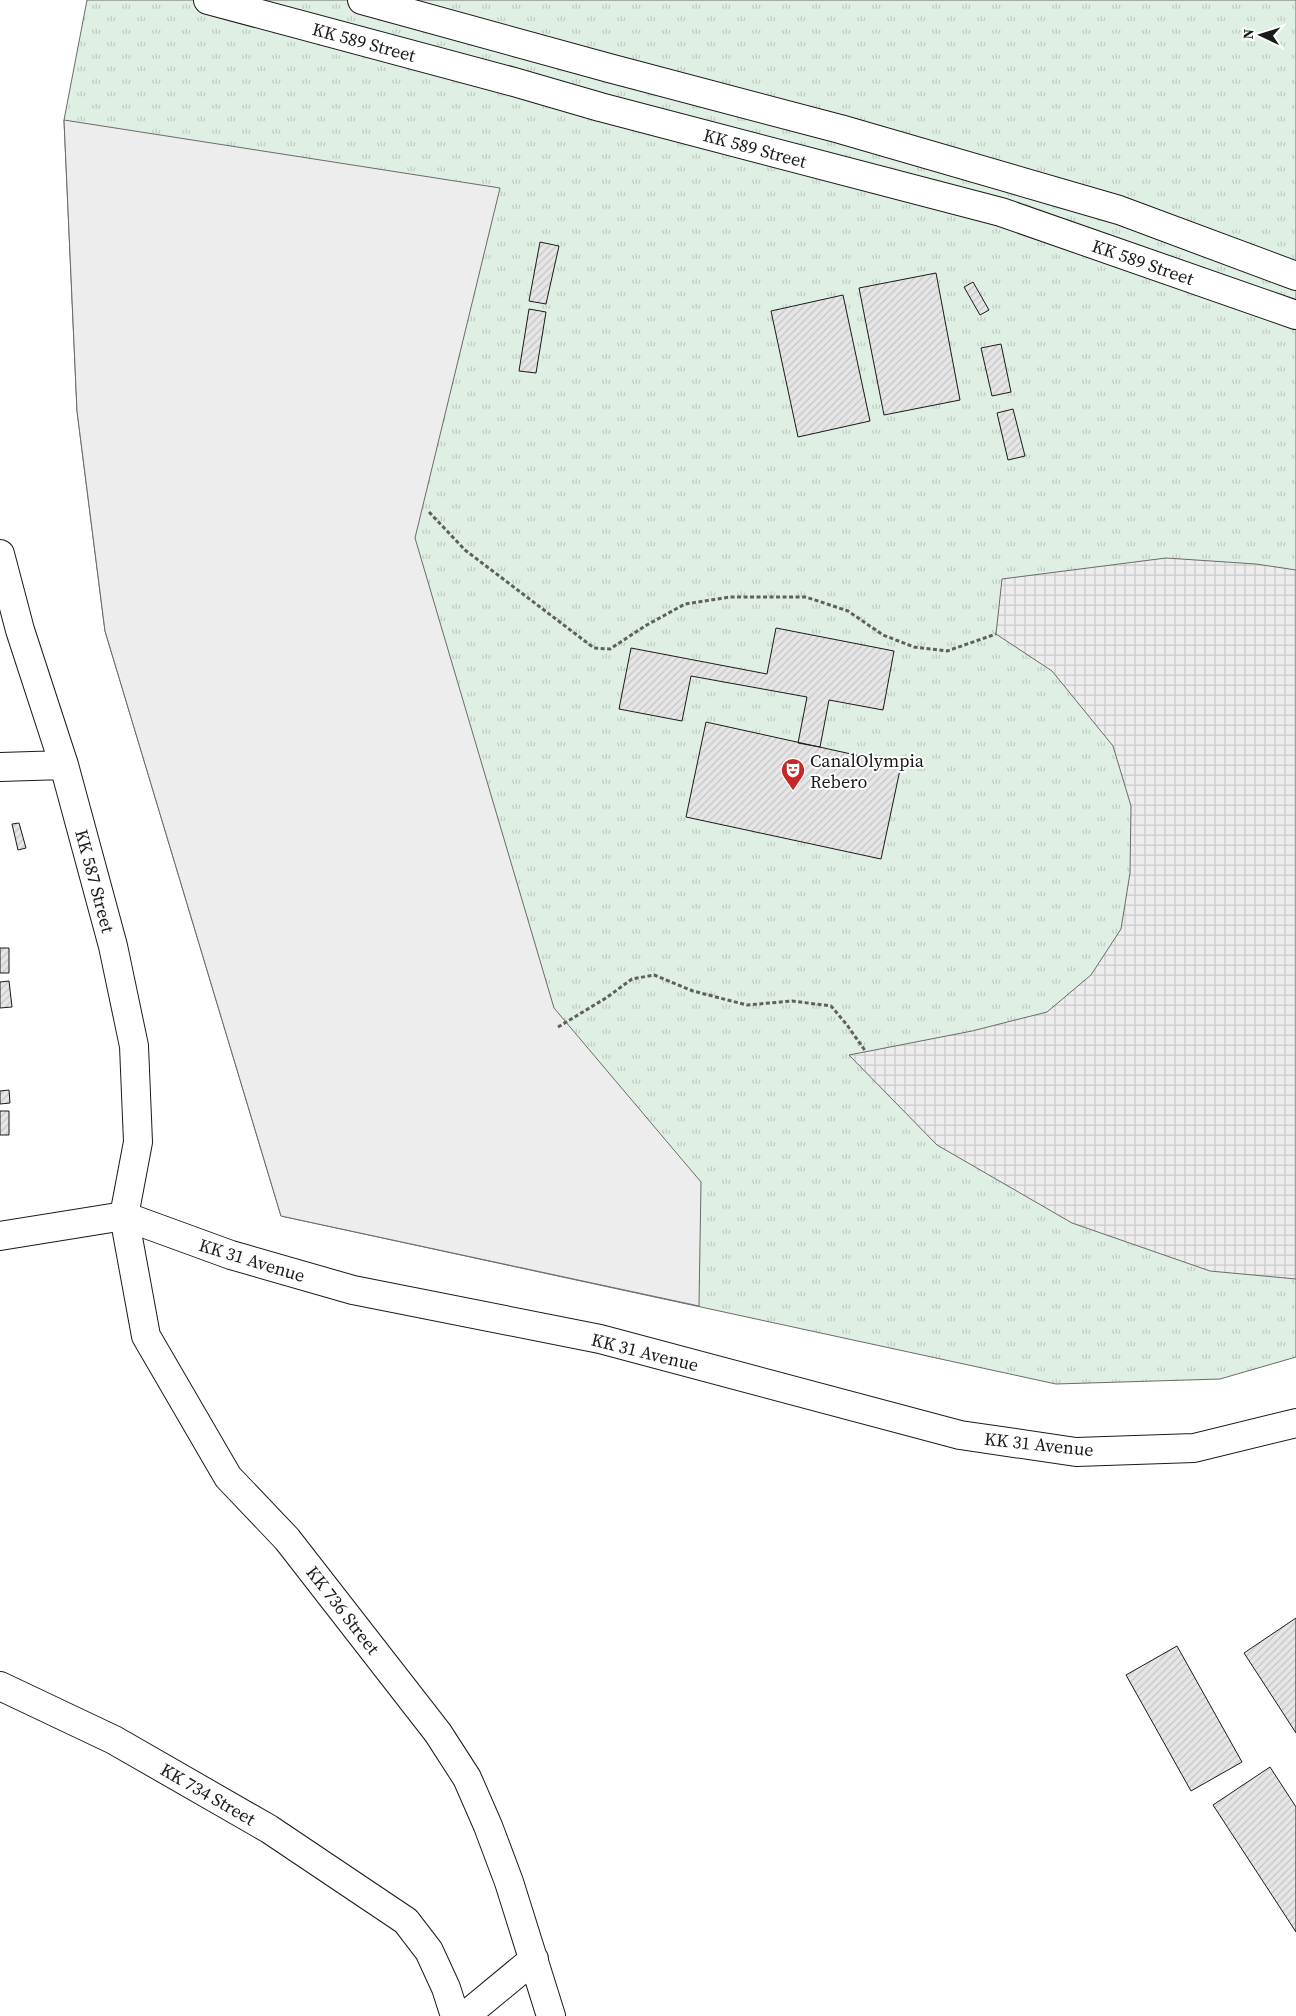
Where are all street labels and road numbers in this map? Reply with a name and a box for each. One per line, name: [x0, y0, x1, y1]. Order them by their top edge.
street label: KK 589 Street: [310, 16, 419, 68]
street label: KK 589 Street: [701, 122, 810, 174]
street label: KK 589 Street: [1089, 233, 1197, 291]
street label: KK 587 Street: [69, 827, 121, 936]
street label: KK 31 Avenue: [196, 1232, 308, 1288]
street label: KK 31 Avenue: [589, 1327, 701, 1377]
street label: KK 31 Avenue: [983, 1426, 1095, 1462]
street label: KK 736 Street: [301, 1561, 386, 1660]
street label: KK 734 Street: [156, 1757, 260, 1831]

